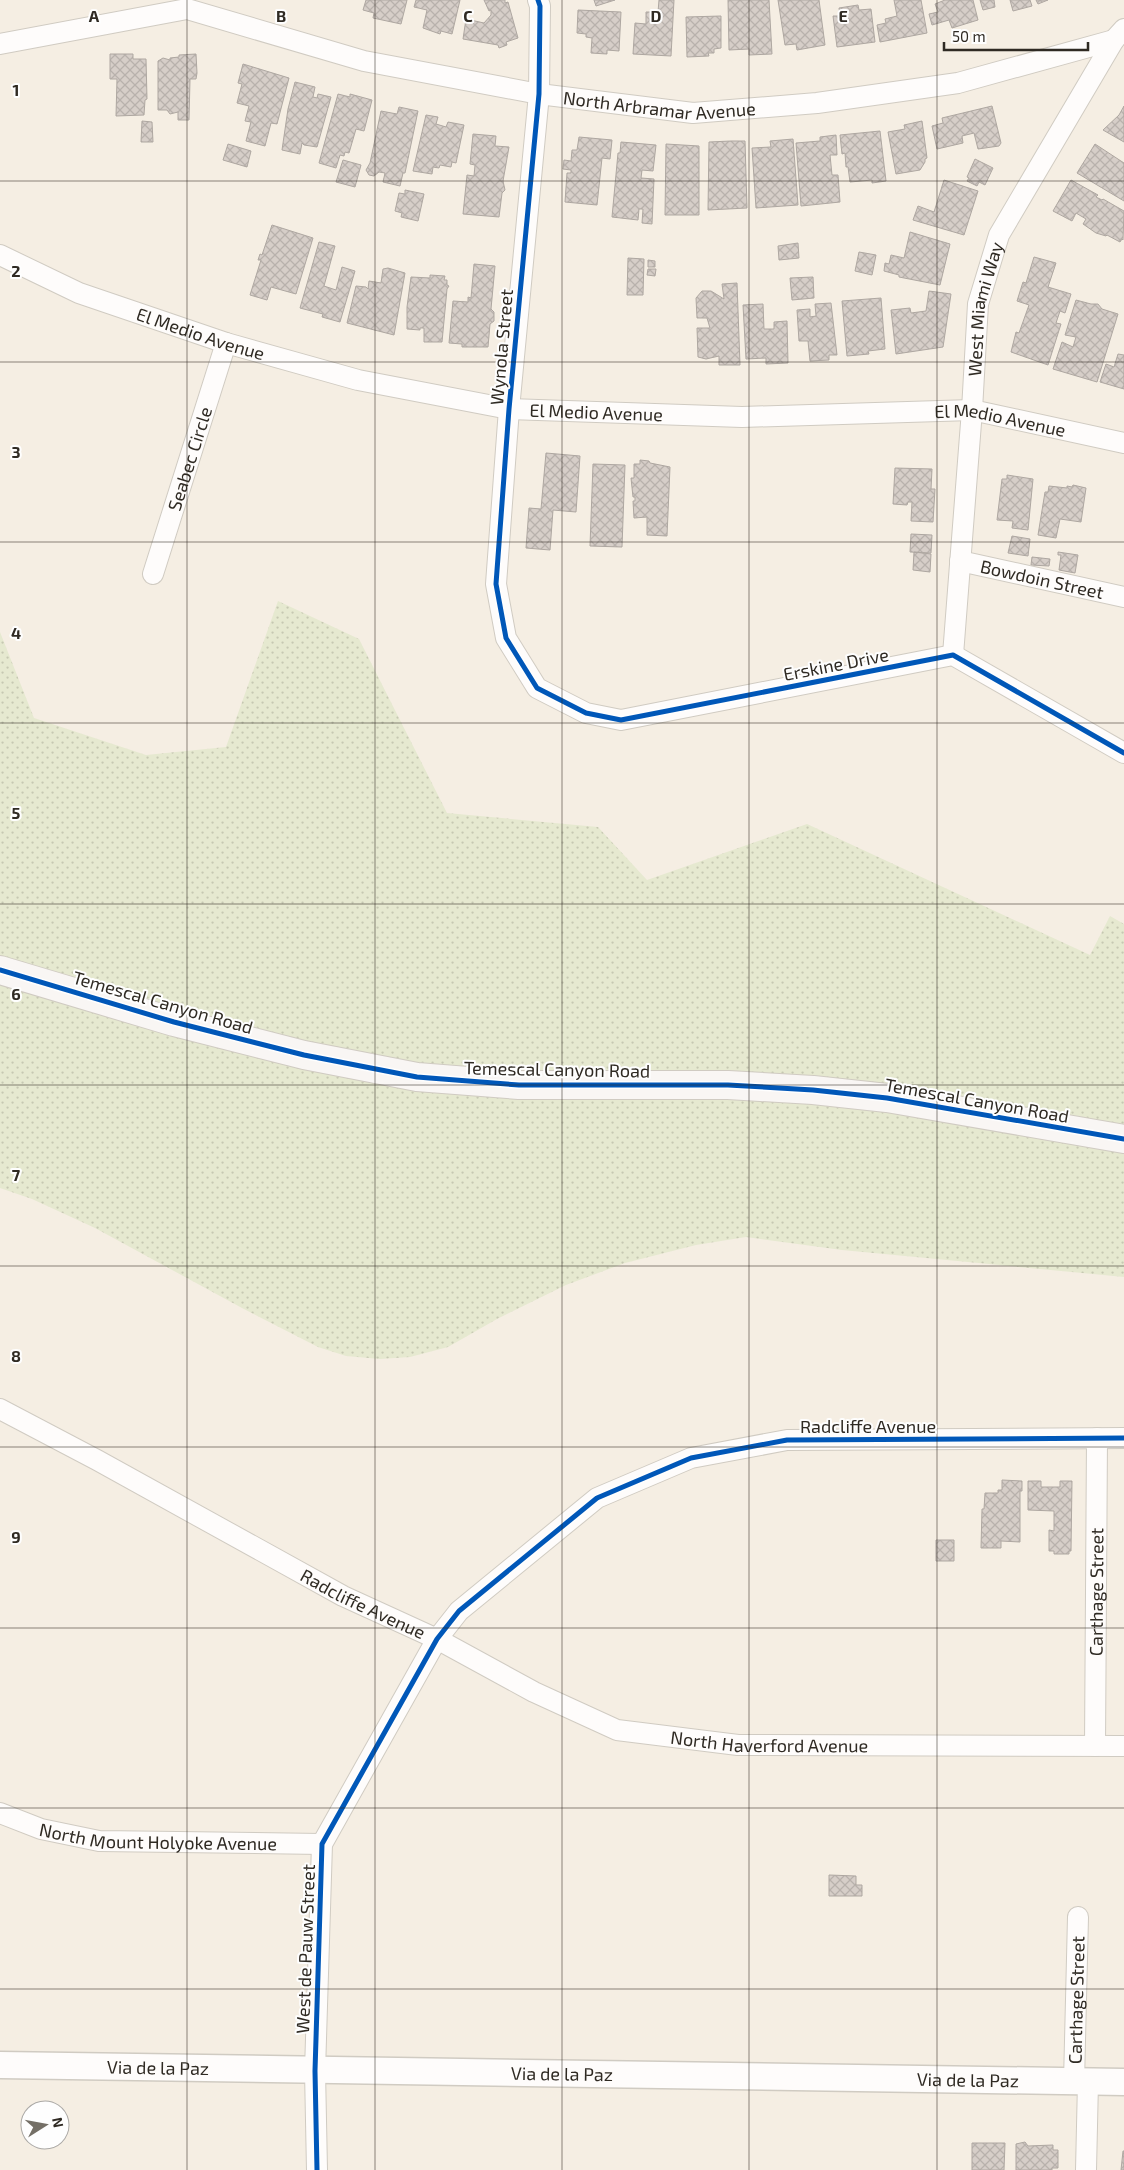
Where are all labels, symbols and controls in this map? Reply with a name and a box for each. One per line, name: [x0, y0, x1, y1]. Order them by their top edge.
text: A: [89, 6, 100, 25]
text: B: [276, 6, 286, 25]
text: C: [463, 6, 473, 25]
text: D: [651, 6, 662, 25]
text: E: [838, 6, 848, 25]
scale bar: [944, 20, 1088, 52]
text: 50 m: [952, 27, 986, 45]
text: 1: [13, 80, 19, 99]
street label: North Arbramar Avenue: [562, 86, 756, 124]
street label: West Miami Way: [963, 239, 1007, 377]
text: 2: [11, 261, 21, 280]
street label: Wynola Street: [485, 288, 517, 406]
street label: El Medio Avenue: [134, 302, 267, 364]
street label: El Medio Avenue: [529, 399, 663, 425]
street label: El Medio Avenue: [934, 399, 1068, 441]
street label: Seabec Circle: [163, 404, 216, 513]
text: 3: [11, 442, 21, 461]
street label: Bowdoin Street: [978, 555, 1106, 603]
text: 4: [11, 623, 21, 642]
street label: Erskine Drive: [781, 643, 891, 685]
text: 5: [12, 803, 21, 822]
street label: Temescal Canyon Road: [70, 966, 256, 1038]
text: 6: [11, 984, 21, 1003]
street label: Temescal Canyon Road: [464, 1056, 650, 1082]
street label: Temescal Canyon Road: [883, 1073, 1071, 1127]
text: 7: [12, 1165, 21, 1184]
text: 8: [11, 1346, 21, 1365]
street label: Radcliffe Avenue: [800, 1415, 936, 1437]
text: 9: [11, 1527, 21, 1546]
street label: Carthage Street: [1085, 1528, 1107, 1656]
street label: Radcliffe Avenue: [297, 1564, 429, 1643]
street label: North Haverford Avenue: [669, 1726, 868, 1756]
street label: North Mount Holyoke Avenue: [38, 1818, 277, 1854]
street label: West de Pauw Street: [291, 1864, 319, 2034]
street label: Carthage Street: [1063, 1935, 1089, 2064]
street label: Via de la Paz: [107, 2056, 209, 2079]
street label: Via de la Paz: [511, 2062, 613, 2085]
street label: Via de la Paz: [917, 2068, 1019, 2091]
north arrow: [20, 2100, 70, 2150]
text: N: [49, 2116, 68, 2129]

